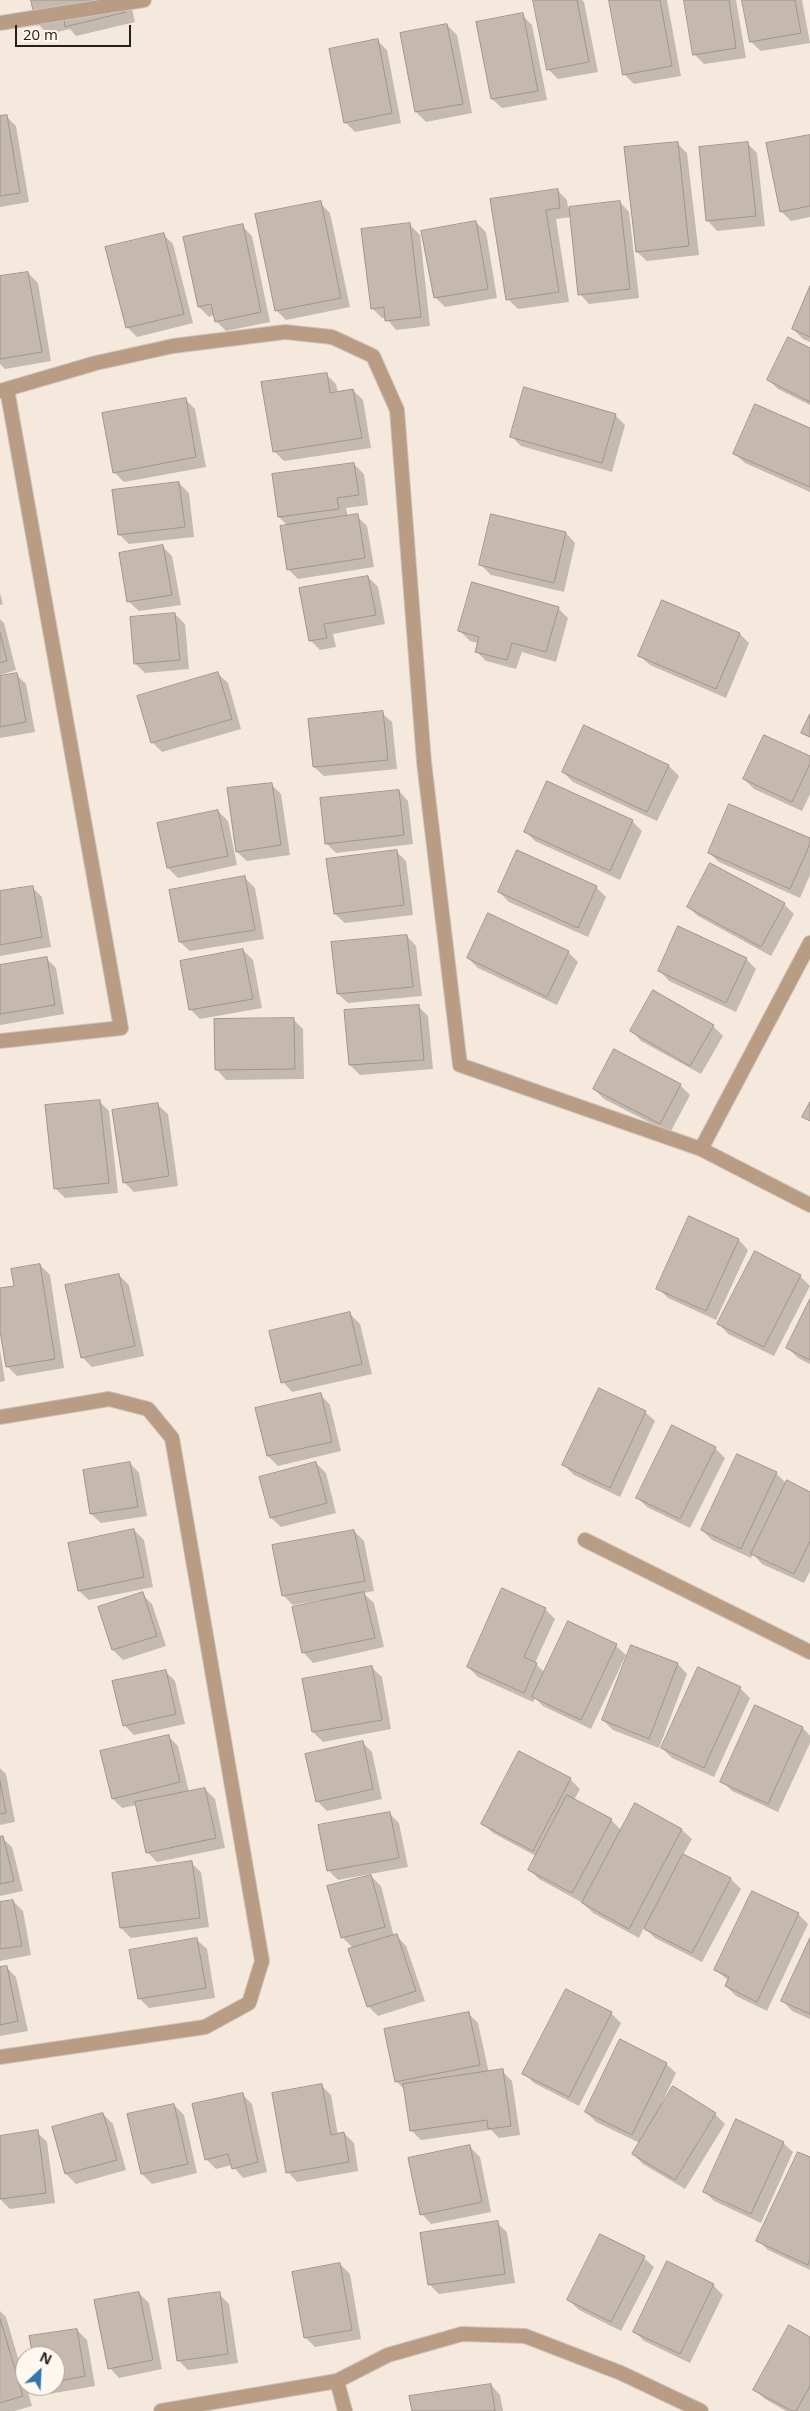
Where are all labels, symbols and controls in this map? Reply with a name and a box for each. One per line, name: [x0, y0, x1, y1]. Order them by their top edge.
scale bar: [18, 15, 134, 47]
text: 20 m: [23, 24, 58, 44]
north arrow: [15, 2346, 65, 2396]
text: N: [37, 2347, 55, 2369]

